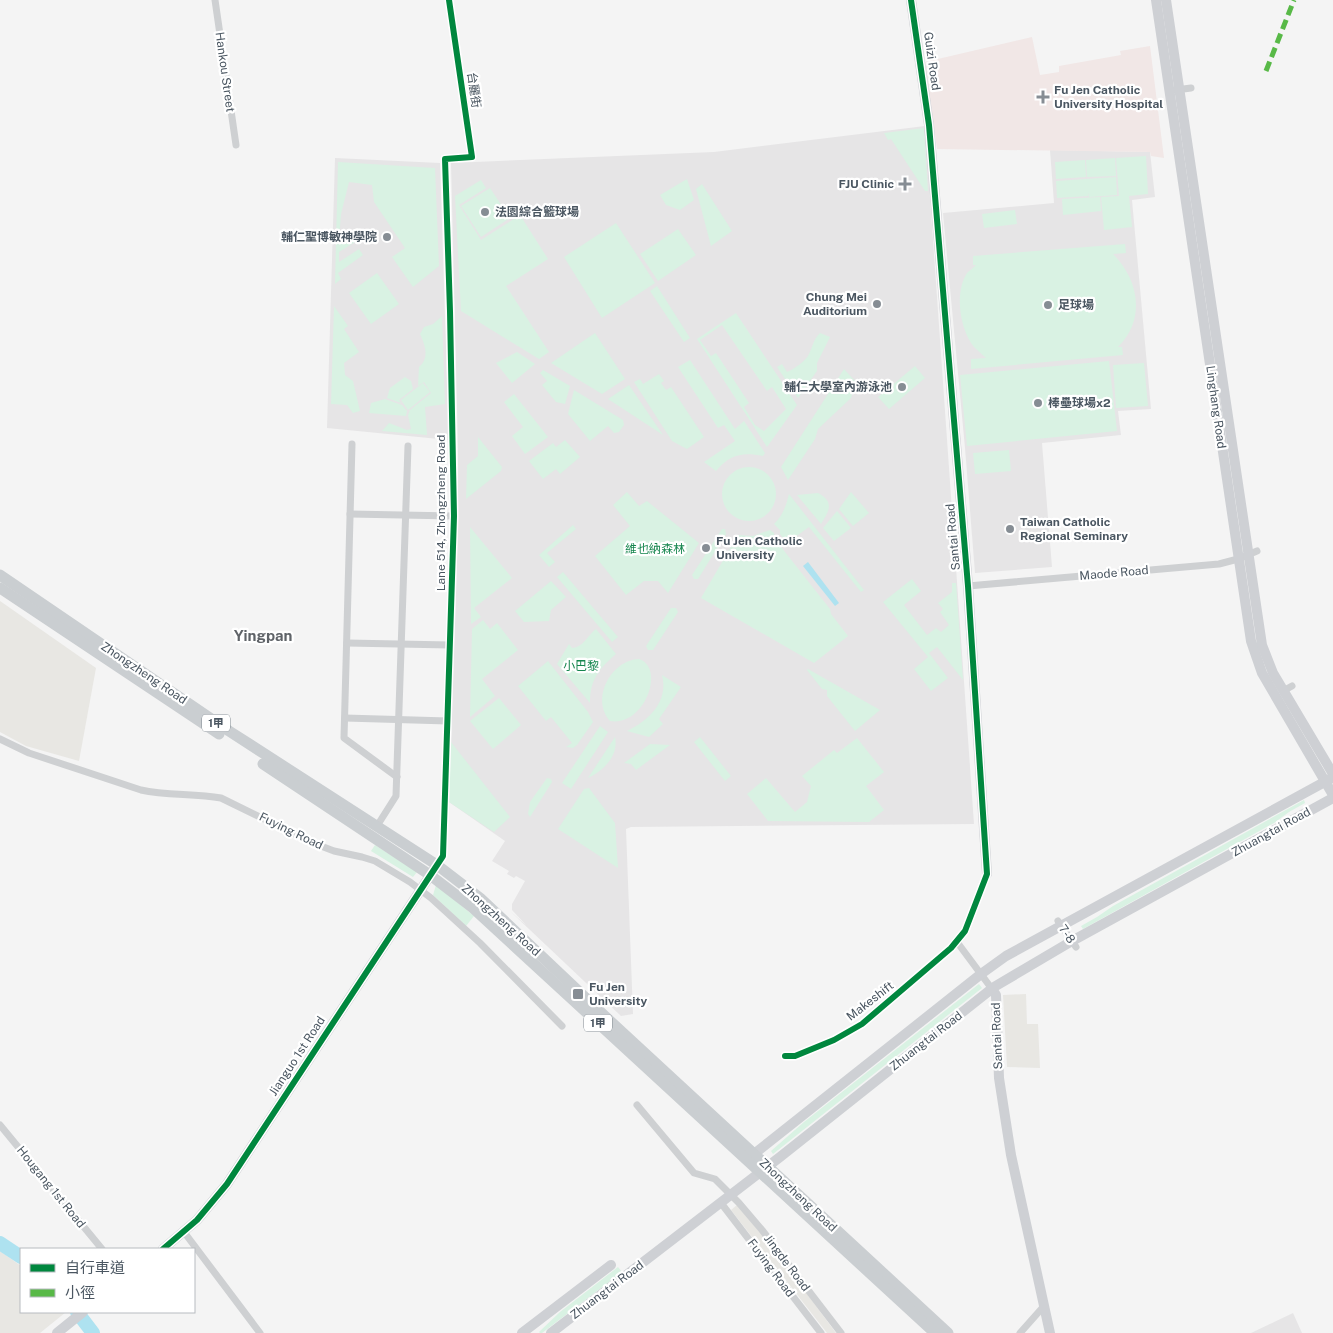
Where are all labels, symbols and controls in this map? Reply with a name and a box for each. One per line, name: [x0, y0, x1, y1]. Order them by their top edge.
street label: Hankou Street: [212, 31, 238, 113]
street label: Guizi Road: [921, 31, 943, 91]
street label: 台麗街: [465, 71, 483, 109]
place label: Fu Jen Catholic University Hospital: [1054, 83, 1163, 111]
marker: Fu Jen Catholic University Hospital: [1036, 90, 1050, 104]
place label: FJU Clinic: [838, 177, 894, 191]
marker: FJU Clinic: [898, 177, 912, 191]
place label: 法園綜合籃球場: [495, 205, 579, 219]
marker: 法園綜合籃球場: [479, 206, 491, 218]
place label: 輔仁聖博敏神學院: [281, 230, 377, 244]
marker: 輔仁聖博敏神學院: [381, 231, 393, 243]
place label: Chung Mei Auditorium: [803, 290, 867, 318]
marker: Chung Mei Auditorium: [871, 298, 883, 310]
place label: 足球場: [1058, 298, 1094, 312]
marker: 足球場: [1042, 299, 1054, 311]
street label: Linghang Road: [1203, 365, 1229, 449]
place label: 輔仁大學室內游泳池: [784, 380, 892, 394]
marker: 輔仁大學室內游泳池: [896, 381, 908, 393]
place label: 棒壘球場x2: [1048, 396, 1111, 410]
marker: 棒壘球場x2: [1032, 397, 1044, 409]
street label: Lane 514, Zhongzheng Road: [434, 435, 448, 591]
street label: Santai Road: [943, 503, 963, 571]
place label: Taiwan Catholic Regional Seminary: [1020, 515, 1128, 543]
marker: Taiwan Catholic Regional Seminary: [1004, 523, 1016, 535]
place label: Fu Jen Catholic University: [716, 534, 803, 562]
park label: 維也納森林: [625, 542, 685, 556]
marker: Fu Jen Catholic University: [700, 542, 712, 554]
street label: Maode Road: [1079, 563, 1149, 583]
district label: Yingpan: [234, 627, 292, 644]
street label: Zhongzheng Road: [98, 639, 190, 707]
park label: 小巴黎: [563, 659, 599, 673]
road number: 1甲: [202, 714, 230, 731]
street label: Zhuangtai Road: [1229, 805, 1313, 859]
street label: Fuying Road: [257, 810, 325, 852]
street label: Zhongzheng Road: [459, 881, 543, 959]
street label: 7-8: [1056, 922, 1078, 946]
street label: Makeshift: [844, 978, 896, 1024]
place label: Fu Jen University: [589, 980, 647, 1008]
marker: Fu Jen University: [571, 987, 585, 1001]
street label: Santai Road: [989, 1002, 1005, 1070]
street label: Zhuangtai Road: [887, 1008, 965, 1074]
street label: Jianguo 1st Road: [266, 1014, 328, 1098]
road number: 1甲: [584, 1014, 612, 1032]
street label: Hougang 1st Road: [14, 1143, 88, 1231]
street label: Zhongzheng Road: [756, 1156, 840, 1234]
street label: Jingde Road: [761, 1232, 813, 1294]
street label: Fuying Road: [745, 1236, 797, 1300]
legend: [20, 1248, 195, 1313]
street label: Zhuangtai Road: [568, 1258, 646, 1322]
text: 自行車道: [65, 1259, 125, 1276]
text: 小徑: [65, 1284, 95, 1301]

